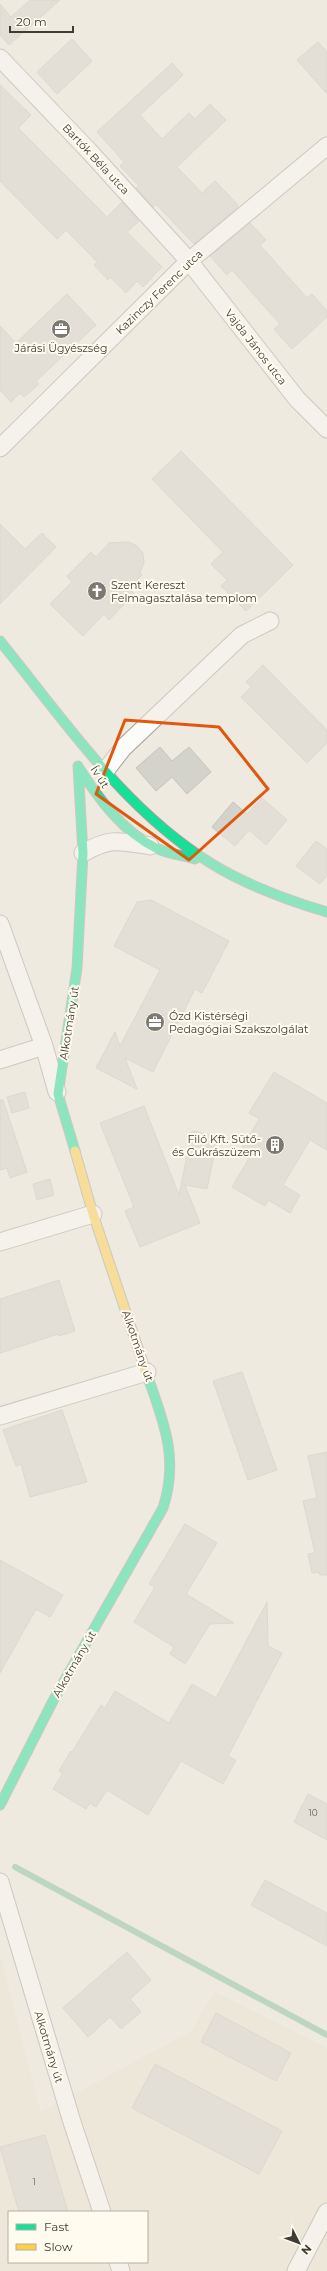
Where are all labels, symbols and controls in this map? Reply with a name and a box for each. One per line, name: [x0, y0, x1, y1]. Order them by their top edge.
scale bar: [10, 8, 73, 34]
text: 20 m: [16, 14, 47, 29]
street label: Bartók Béla utca: [60, 121, 132, 197]
street label: Kazinczy Ferenc utca: [113, 247, 205, 337]
street label: Vajda János utca: [222, 306, 290, 388]
office icon: Járási Ügyészség: [50, 318, 72, 340]
place label: Járási Ügyészség: [14, 341, 107, 355]
place label: Szent Kereszt Felmagasztalása templom: [111, 578, 257, 605]
church icon: Szent Kereszt Felmagasztalása templom: [86, 580, 108, 602]
street label: Ív út: [88, 763, 113, 791]
street label: Alkotmány út: [56, 985, 82, 1061]
place label: Ózd Kistérségi Pedagógiai Szakszolgálat: [169, 1009, 309, 1036]
office icon: Ózd Kistérségi Pedagógiai Szakszolgálat: [144, 1011, 166, 1033]
place label: Filó Kft. Sütő- és Cukrászüzem: [172, 1132, 261, 1159]
building icon: Filó Kft. Sütő- és Cukrászüzem: [264, 1134, 286, 1156]
street label: Alkotmány út: [119, 1308, 157, 1384]
street label: Alkotmány út: [49, 1628, 99, 1700]
house number: 10: [308, 1807, 318, 1818]
street label: Alkotmány út: [31, 2009, 67, 2085]
house number: 1: [32, 2176, 36, 2187]
legend: [8, 2211, 148, 2263]
text: Fast: [44, 2219, 69, 2234]
north arrow: [279, 2223, 319, 2263]
text: Slow: [44, 2239, 73, 2254]
text: N: [298, 2242, 315, 2258]

